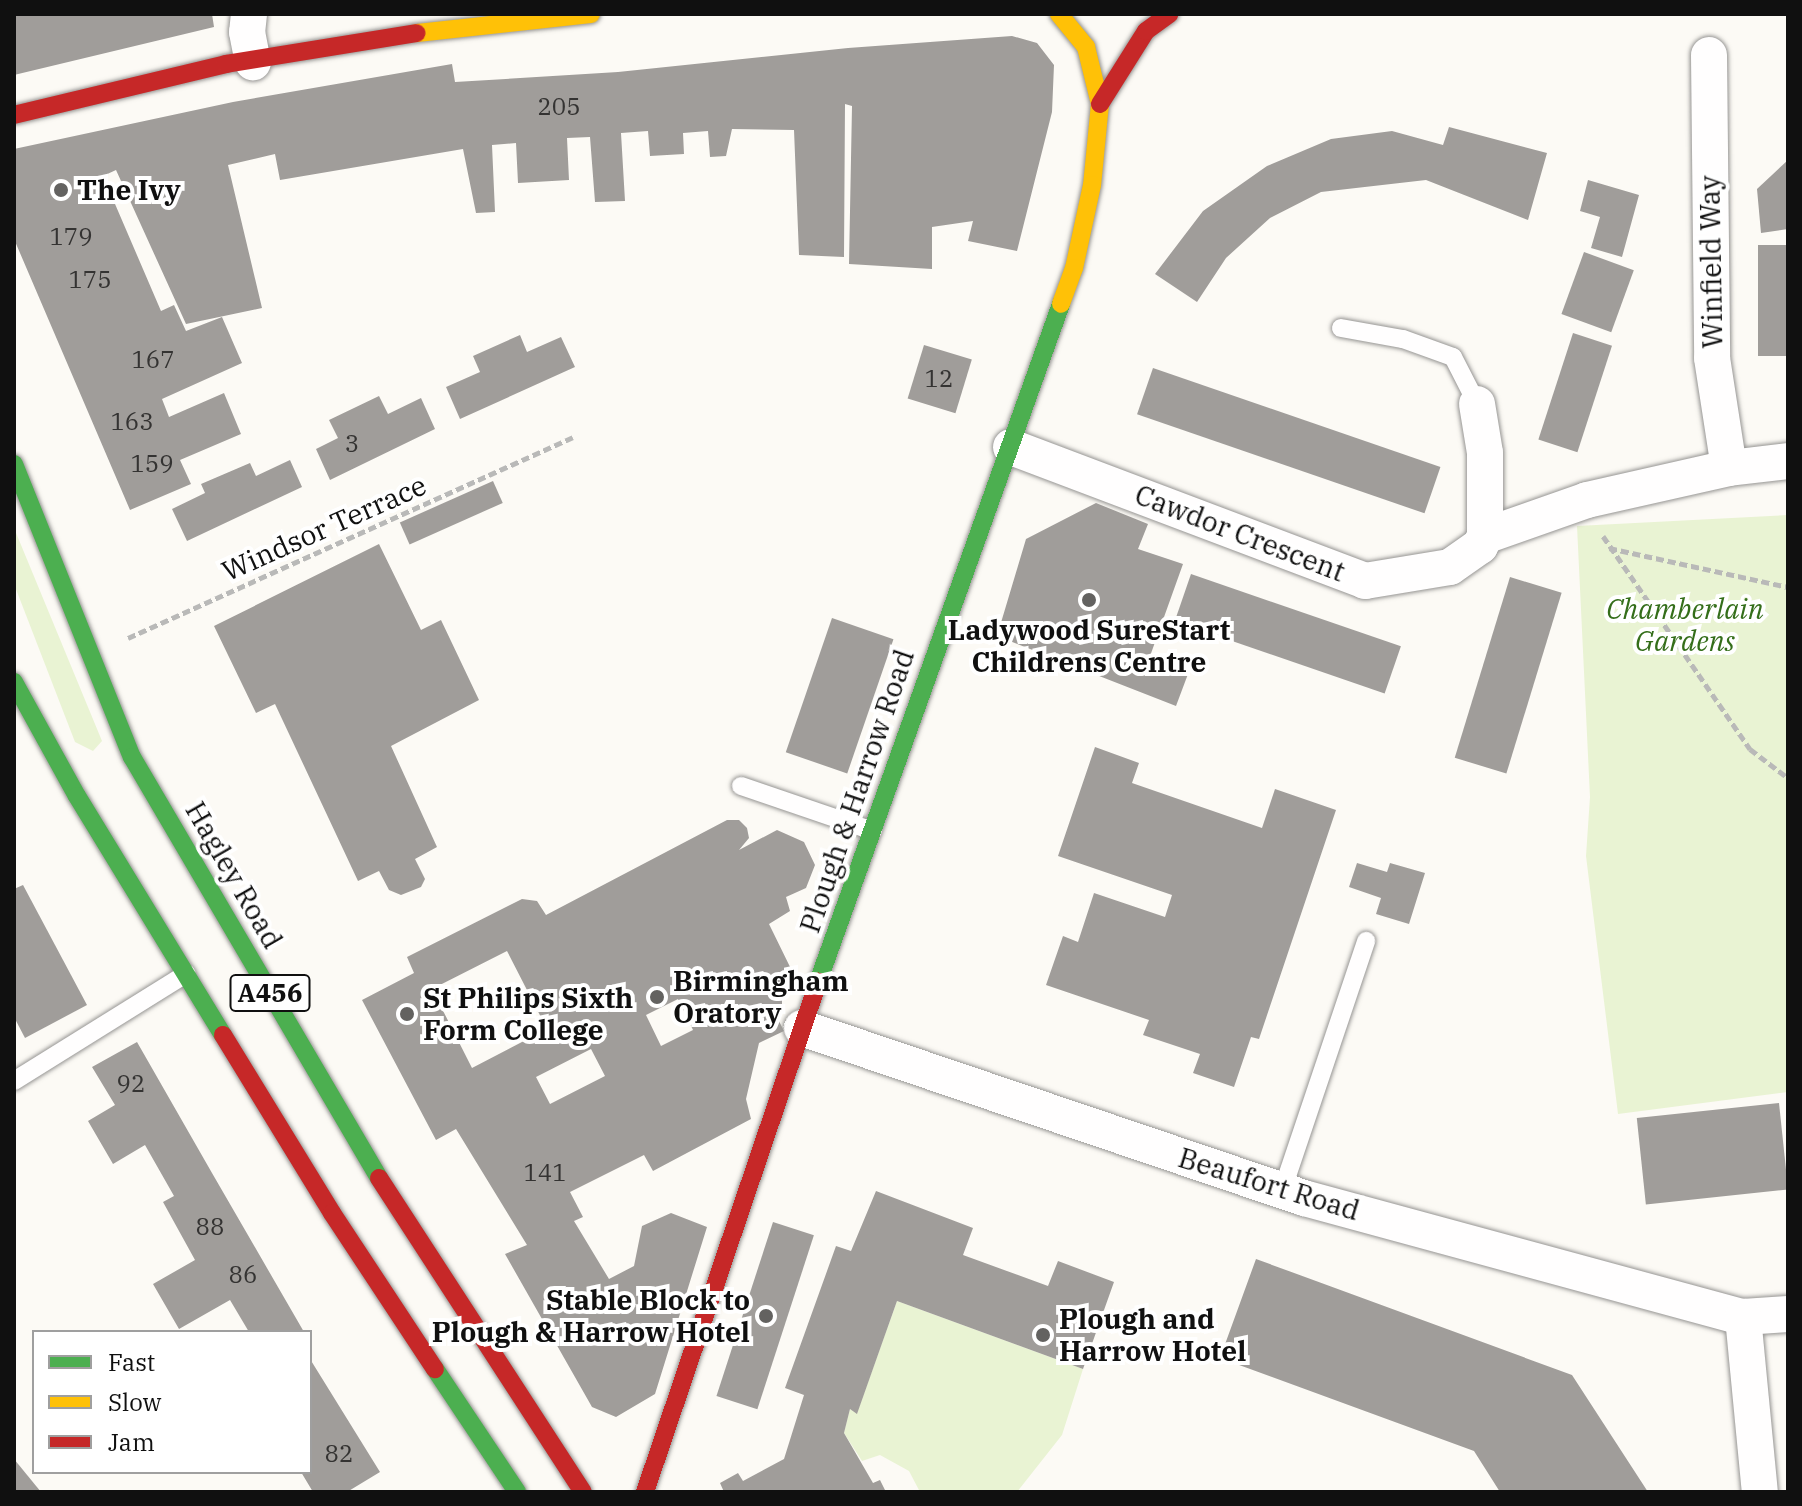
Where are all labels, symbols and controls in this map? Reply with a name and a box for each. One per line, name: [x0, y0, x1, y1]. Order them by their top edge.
house number: 205: [537, 93, 581, 121]
place label: The Ivy: [77, 173, 181, 207]
street label: Winfield Way: [1693, 175, 1729, 349]
marker: The Ivy: [52, 181, 70, 199]
house number: 179: [49, 223, 93, 251]
house number: 175: [68, 266, 112, 294]
house number: 167: [131, 346, 175, 374]
house number: 12: [925, 365, 953, 393]
house number: 163: [110, 408, 154, 436]
house number: 3: [345, 430, 359, 458]
house number: 159: [130, 450, 174, 478]
street label: Windsor Terrace: [217, 468, 431, 588]
street label: Cawdor Crescent: [1130, 478, 1350, 588]
marker: Ladywood SureStart Childrens Centre: [1080, 591, 1098, 609]
park label: Chamberlain Gardens: [1606, 592, 1764, 658]
place label: Ladywood SureStart Childrens Centre: [948, 613, 1230, 679]
street label: Plough & Harrow Road: [793, 645, 921, 937]
street label: Hagley Road: [178, 796, 290, 954]
place label: Birmingham Oratory: [673, 964, 849, 1030]
road number: A456: [228, 971, 312, 1015]
place label: St Philips Sixth Form College: [423, 981, 633, 1047]
marker: Birmingham Oratory: [648, 988, 666, 1006]
marker: St Philips Sixth Form College: [398, 1005, 416, 1023]
house number: 92: [117, 1070, 145, 1098]
street label: Beaufort Road: [1174, 1141, 1364, 1227]
house number: 141: [523, 1159, 567, 1187]
house number: 88: [196, 1213, 224, 1241]
house number: 86: [229, 1261, 257, 1289]
place label: Stable Block to Plough & Harrow Hotel: [432, 1283, 750, 1349]
place label: Plough and Harrow Hotel: [1059, 1302, 1246, 1368]
marker: Stable Block to Plough & Harrow Hotel: [757, 1307, 775, 1325]
marker: Plough and Harrow Hotel: [1034, 1326, 1052, 1344]
legend: [32, 1330, 312, 1474]
text: Fast: [108, 1346, 155, 1378]
text: Slow: [108, 1386, 161, 1418]
text: Jam: [108, 1426, 155, 1458]
house number: 82: [325, 1440, 353, 1468]

